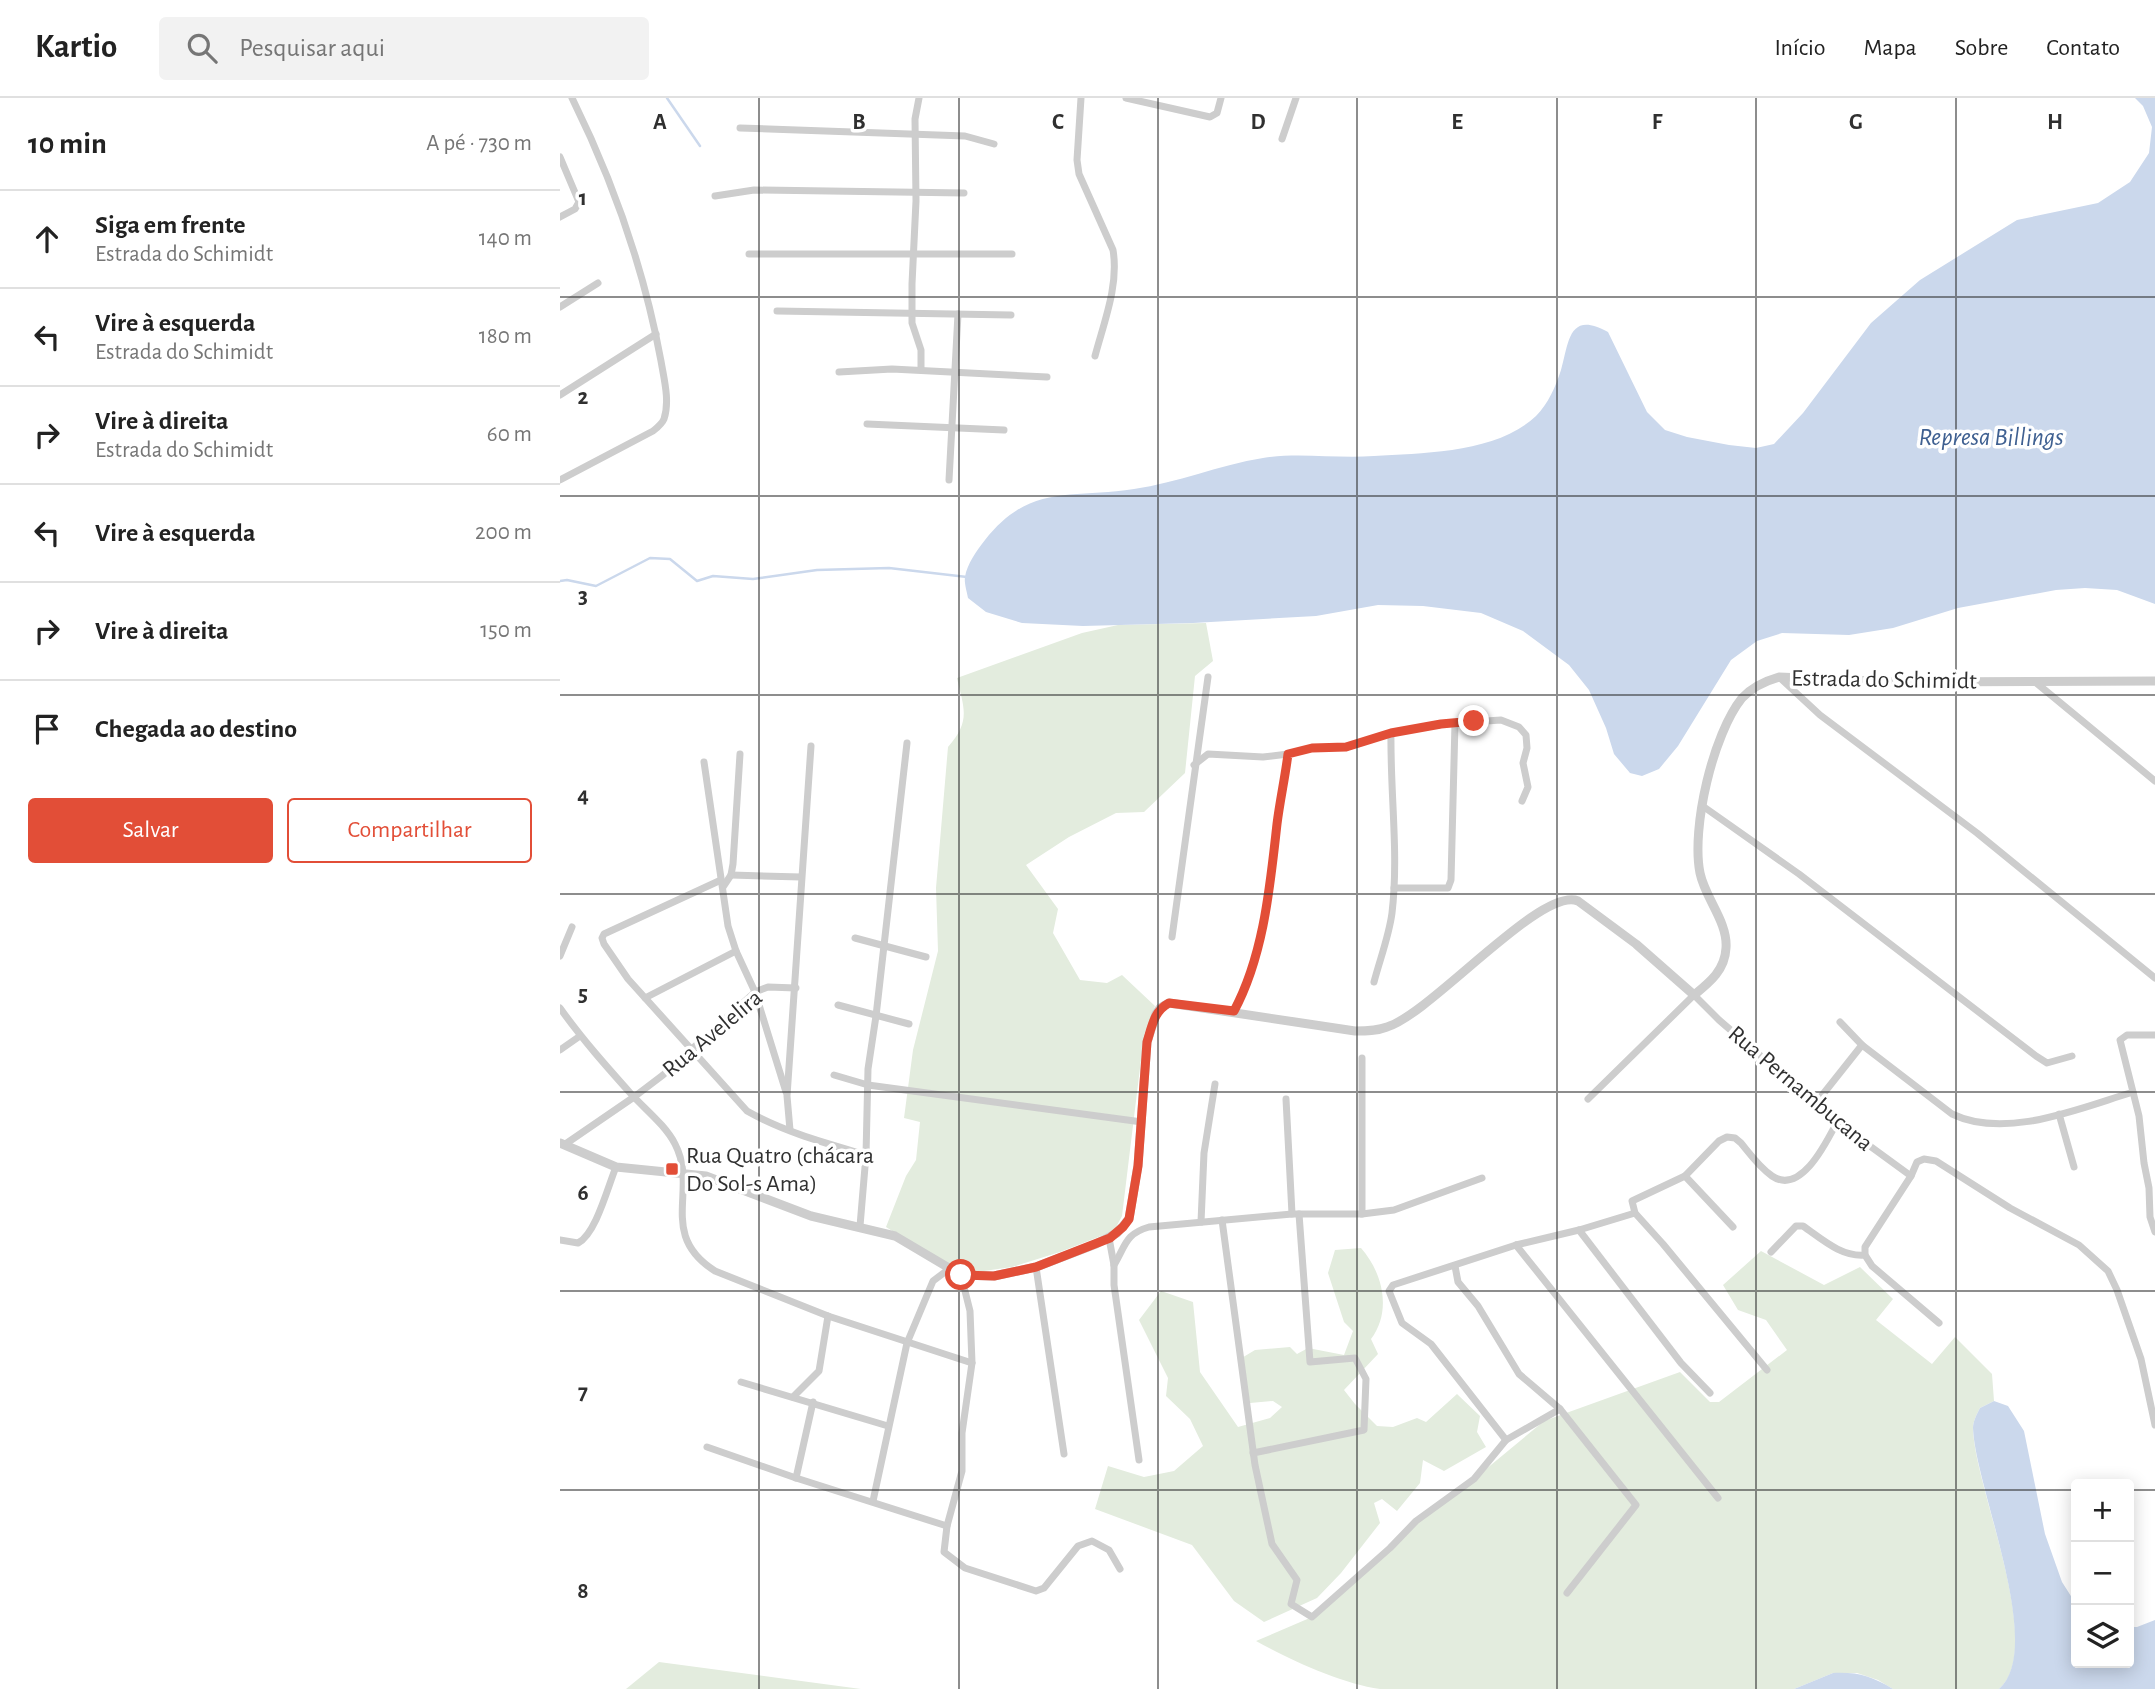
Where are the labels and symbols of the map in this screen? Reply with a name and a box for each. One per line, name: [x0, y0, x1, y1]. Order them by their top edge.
text: A: [653, 111, 667, 134]
text: B: [852, 111, 866, 134]
text: C: [1052, 111, 1064, 134]
text: D: [1250, 111, 1266, 134]
text: E: [1451, 111, 1463, 134]
text: F: [1652, 111, 1663, 134]
text: G: [1849, 111, 1863, 134]
text: H: [2047, 111, 2063, 134]
text: 1: [579, 187, 587, 210]
text: 2: [578, 386, 589, 409]
water label: Represa Billings: [1918, 424, 2064, 450]
text: 3: [578, 585, 588, 608]
street label: Estrada do Schimidt: [1791, 666, 1977, 694]
route end: [1458, 705, 1489, 736]
text: 4: [577, 784, 589, 807]
text: 5: [578, 983, 588, 1006]
street label: Rua Avelelira: [658, 985, 767, 1082]
street label: Rua Pernambucana: [1723, 1021, 1877, 1156]
place label: Rua Quatro (chácara Do Sol-s Ama): [686, 1144, 874, 1196]
marker: Rua Quatro (chácara Do Sol-s Ama): [664, 1161, 680, 1177]
text: 6: [577, 1182, 589, 1205]
route start: [945, 1259, 976, 1290]
text: 7: [578, 1381, 588, 1404]
text: 8: [577, 1580, 589, 1603]

